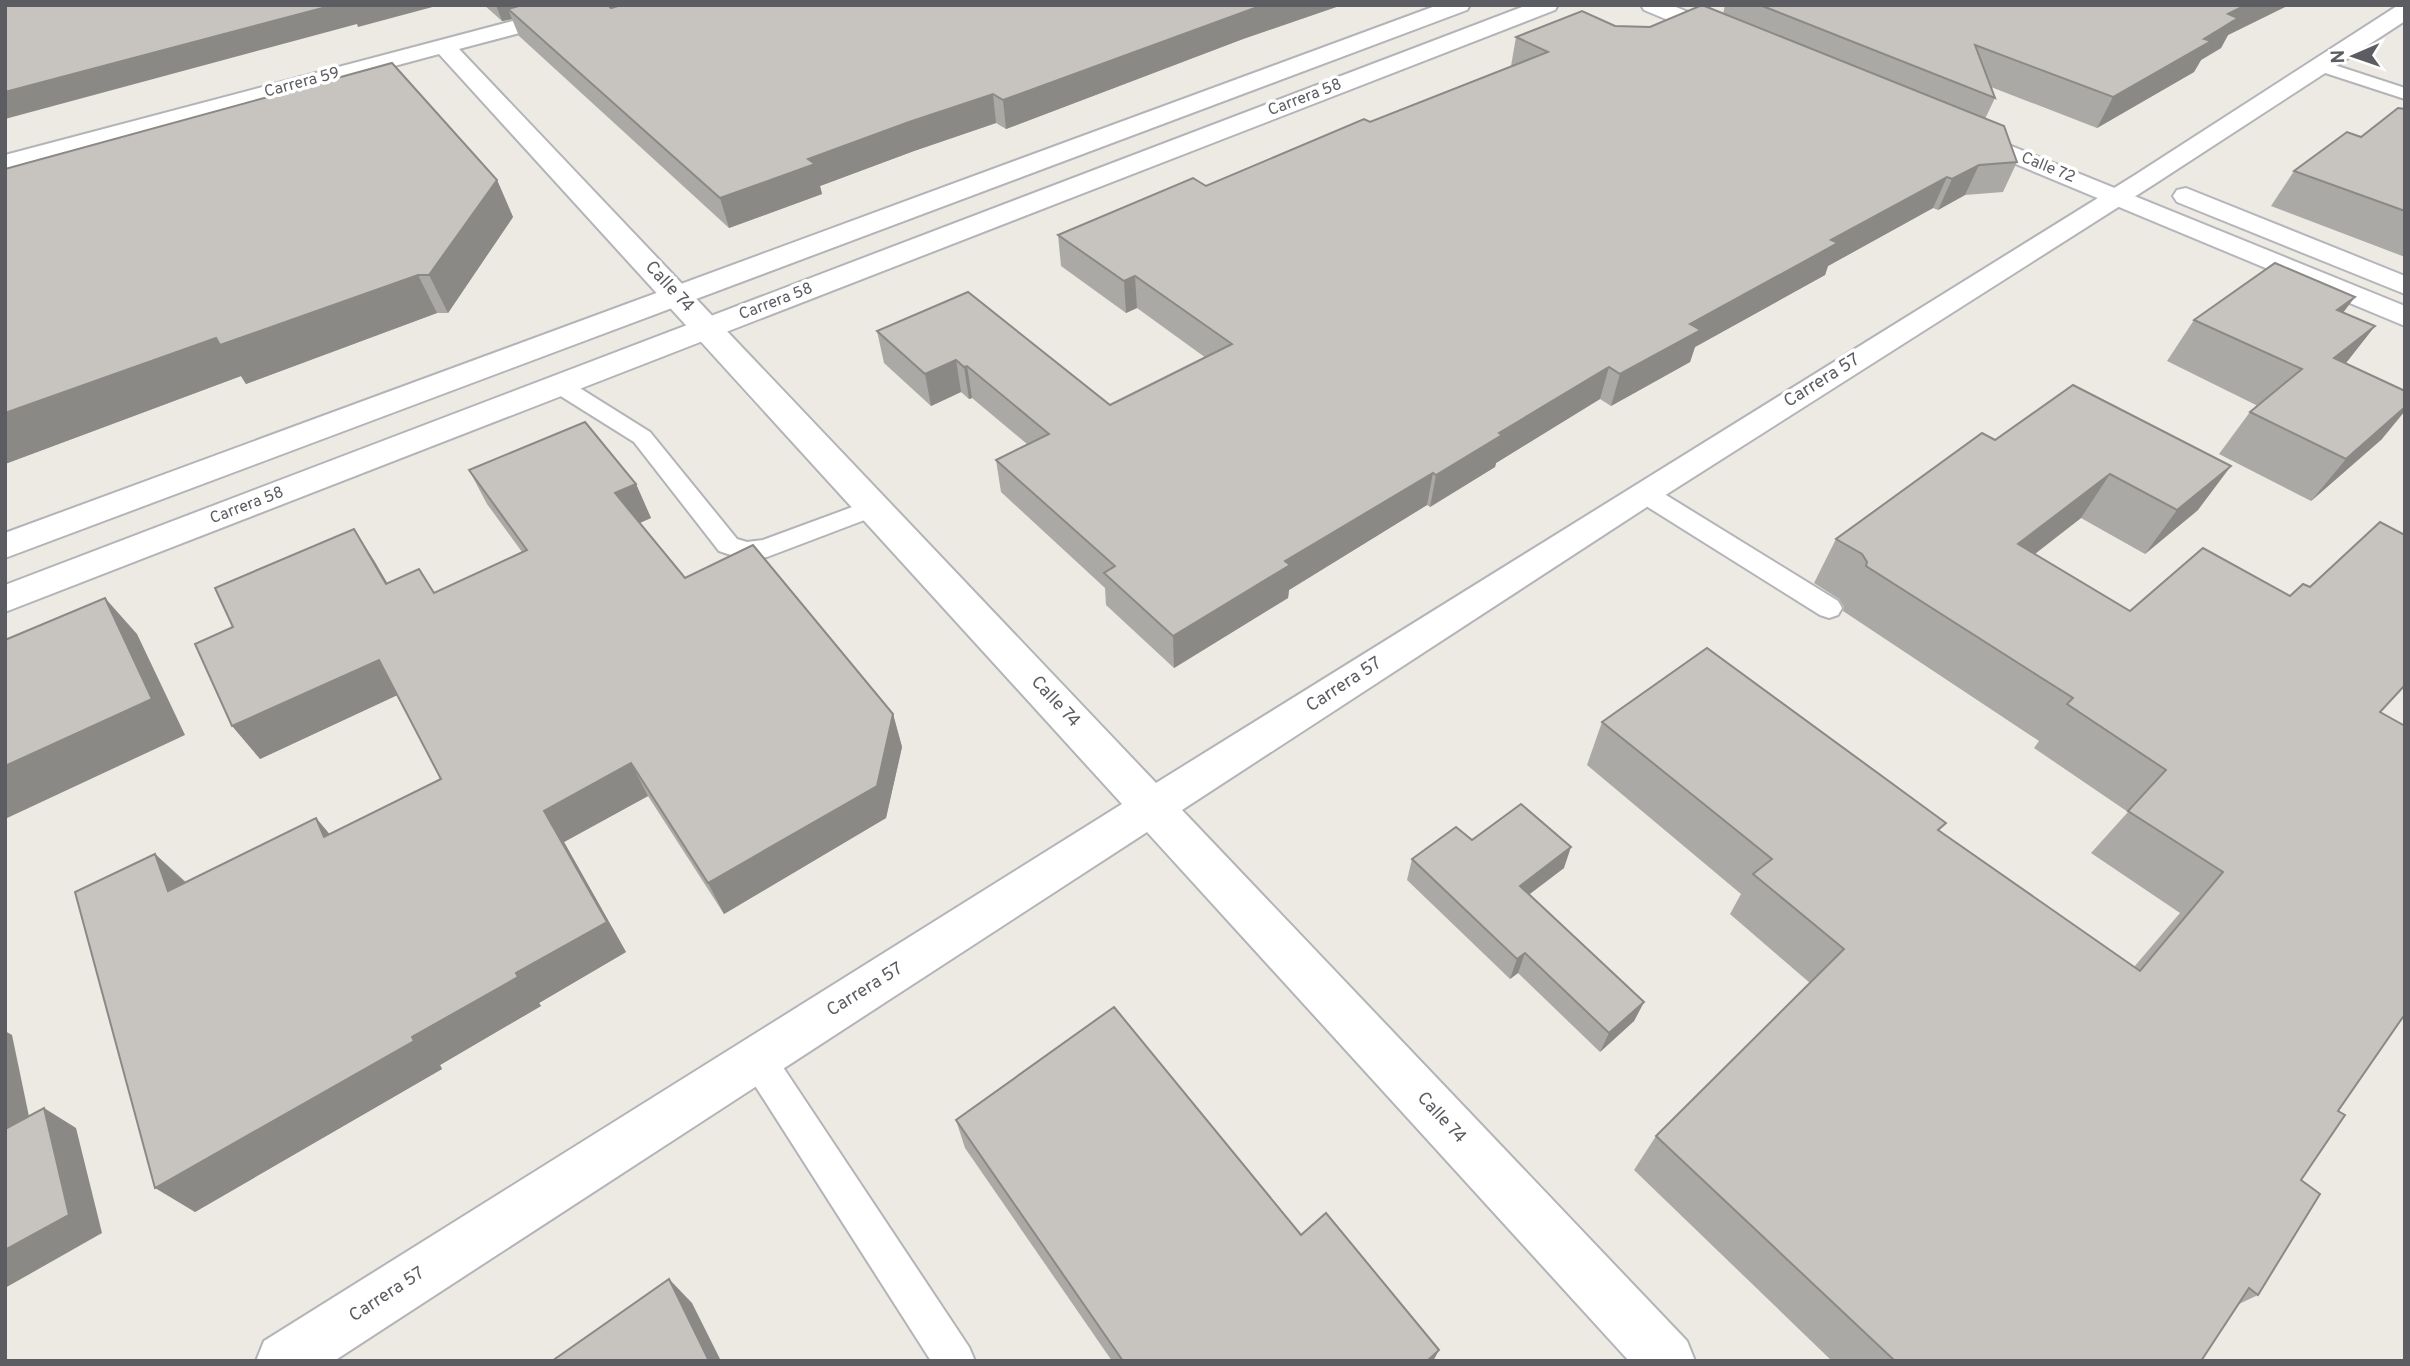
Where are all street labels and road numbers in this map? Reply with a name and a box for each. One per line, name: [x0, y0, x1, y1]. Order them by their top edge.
street label: Carrera 59: [262, 63, 342, 103]
street label: Carrera 58: [1265, 75, 1345, 121]
street label: Calle 72: [2018, 148, 2078, 188]
street label: Calle 74: [639, 256, 699, 318]
street label: Carrera 58: [736, 279, 816, 325]
street label: Carrera 57: [1780, 349, 1864, 413]
street label: Carrera 58: [207, 483, 287, 529]
street label: Carrera 57: [1302, 652, 1386, 718]
street label: Calle 74: [1025, 671, 1085, 733]
street label: Carrera 57: [823, 958, 907, 1022]
street label: Calle 74: [1411, 1087, 1471, 1149]
street label: Carrera 57: [345, 1262, 429, 1328]

